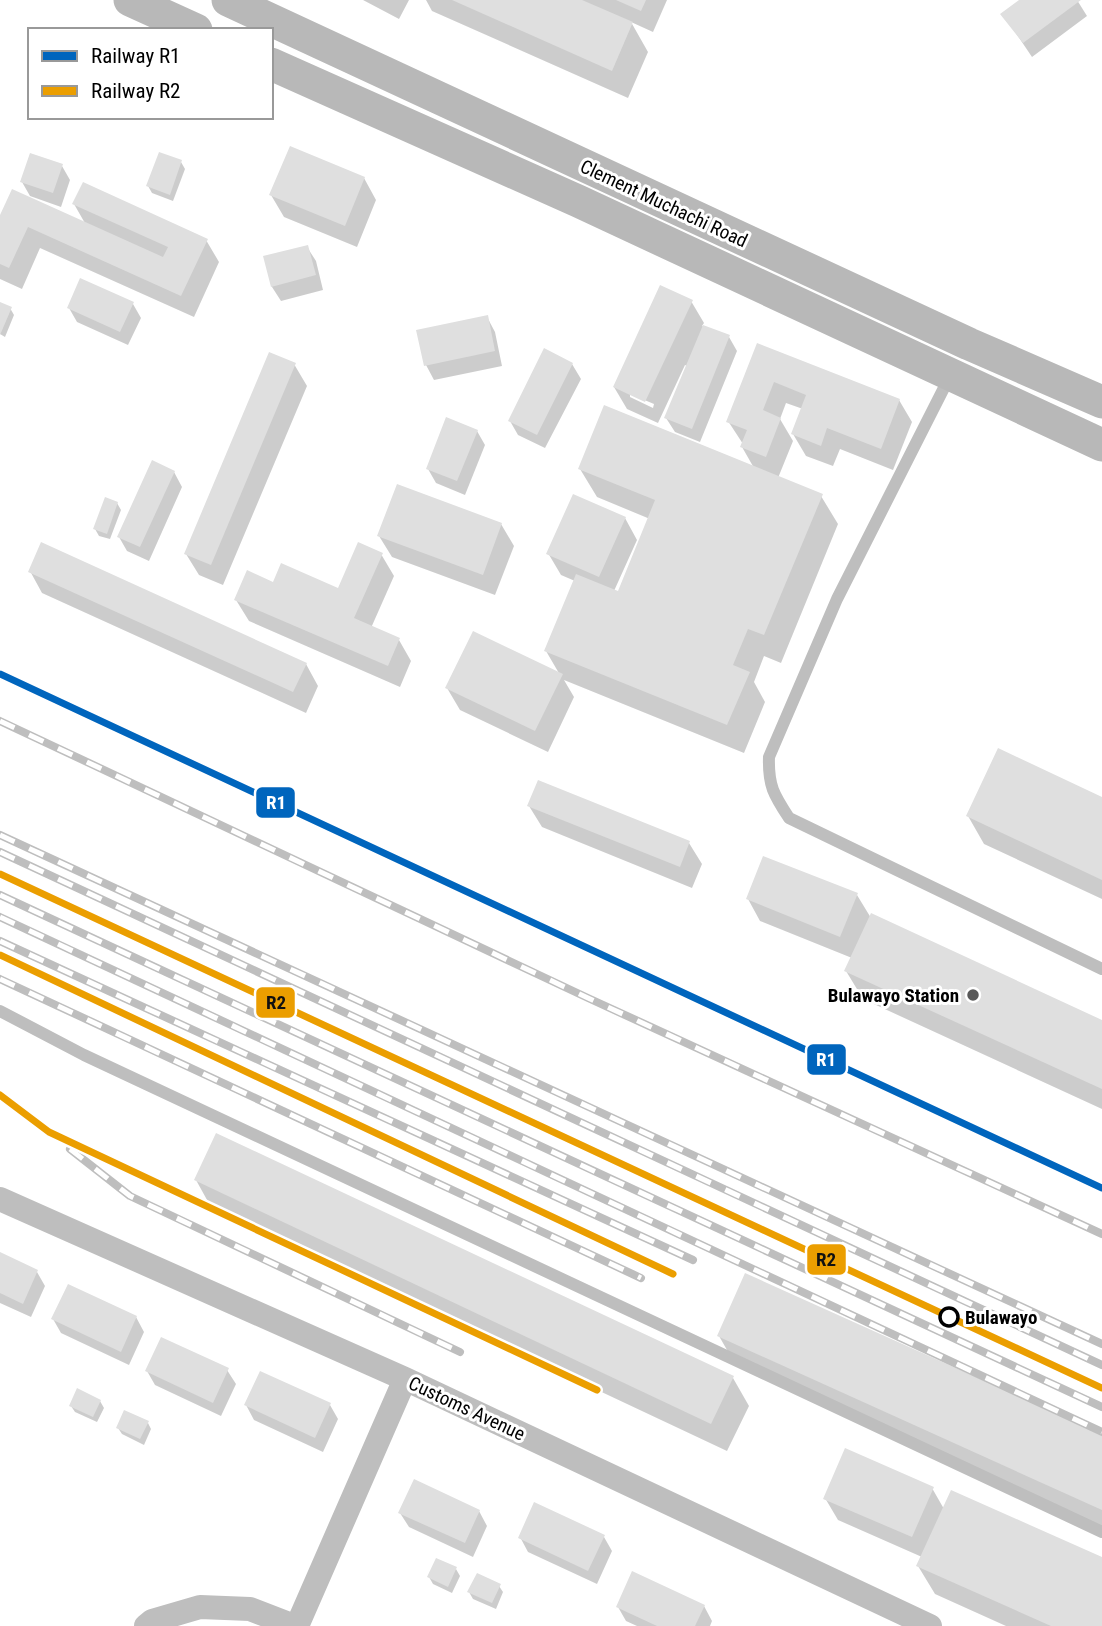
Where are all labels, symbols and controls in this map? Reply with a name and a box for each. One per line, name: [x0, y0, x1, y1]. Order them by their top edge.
legend: [28, 28, 273, 119]
text: Railway R1: [91, 44, 180, 68]
text: Railway R2: [91, 79, 180, 103]
street label: Clement Muchachi Road: [577, 155, 751, 252]
line badge: R1: [255, 786, 296, 819]
text: R1: [266, 791, 286, 814]
place label: Bulawayo Station: [828, 984, 959, 1007]
line badge: R2: [255, 986, 296, 1019]
marker: Bulawayo Station: [965, 987, 981, 1003]
text: R2: [266, 991, 286, 1014]
line badge: R1: [806, 1043, 847, 1076]
text: R1: [816, 1048, 836, 1071]
line badge: R2: [806, 1243, 847, 1276]
text: R2: [816, 1248, 836, 1271]
place label: Bulawayo: [965, 1306, 1037, 1329]
marker: Bulawayo: [939, 1307, 959, 1327]
street label: Customs Avenue: [405, 1371, 529, 1445]

